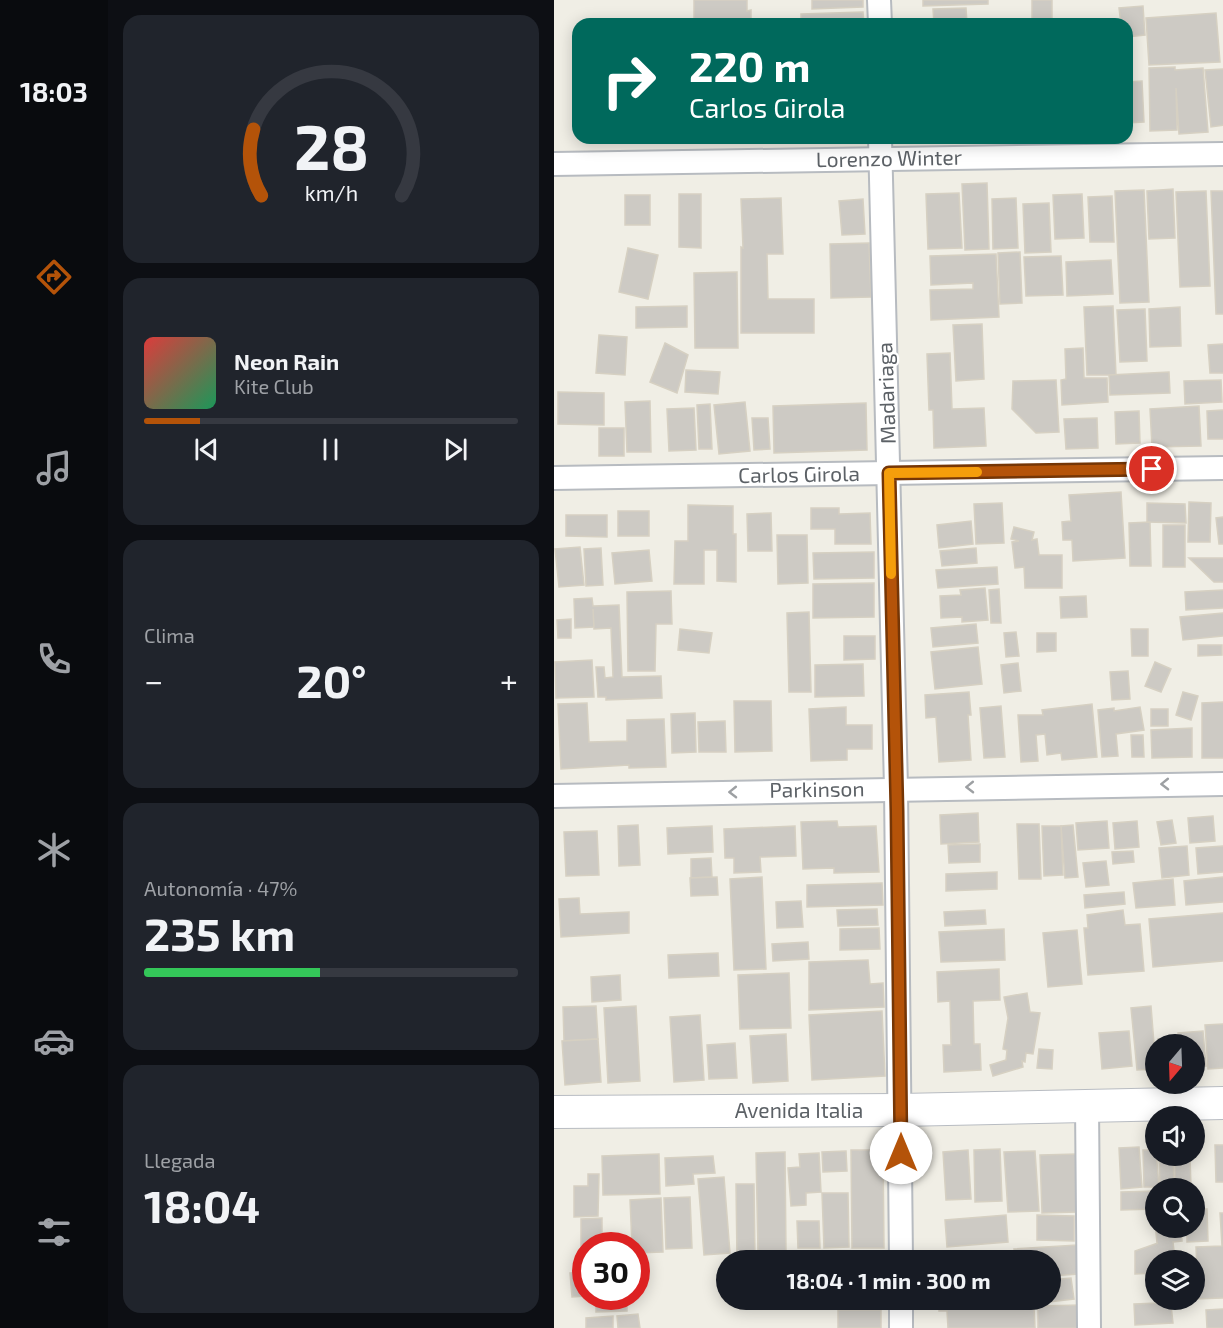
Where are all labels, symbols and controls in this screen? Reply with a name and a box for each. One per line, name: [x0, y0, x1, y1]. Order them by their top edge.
text: 220 m: [689, 40, 810, 90]
icon: right: [590, 42, 668, 120]
text: 18:03: [20, 75, 88, 107]
text: Carlos Girola: [689, 91, 845, 123]
text: 28: [293, 108, 369, 183]
street label: Lorenzo Winter: [816, 144, 963, 171]
text: km/h: [304, 180, 358, 205]
icon: directions: [33, 256, 75, 298]
street label: Madariaga: [871, 342, 900, 444]
text: Neon Rain: [234, 348, 339, 374]
text: Kite Club: [234, 374, 314, 398]
icon: previous: [190, 433, 223, 466]
icon: pause: [314, 433, 347, 466]
icon: next: [439, 433, 472, 466]
pin: [1126, 443, 1177, 494]
icon: music: [33, 447, 75, 489]
icon: arrive: [1135, 452, 1168, 485]
street label: Carlos Girola: [738, 460, 860, 487]
text: Clima: [144, 623, 195, 647]
icon: phone: [33, 638, 75, 680]
text: 20°: [297, 653, 367, 707]
text: −: [144, 660, 163, 700]
text: +: [500, 660, 518, 700]
street label: Parkinson: [769, 775, 865, 802]
one-way arrow: [1161, 778, 1170, 791]
one-way arrow: [966, 781, 975, 793]
one-way arrow: [729, 786, 738, 798]
icon: climate: [33, 829, 75, 871]
text: Autonomía · 47%: [144, 876, 297, 900]
text: 235 km: [144, 906, 295, 960]
icon: car: [33, 1020, 75, 1062]
north arrow: [1145, 1034, 1205, 1094]
map controls: [1145, 1034, 1205, 1310]
street label: Avenida Italia: [735, 1097, 863, 1122]
button: sound: [1145, 1106, 1205, 1166]
position arrow: [869, 1121, 933, 1185]
text: Llegada: [144, 1148, 215, 1172]
text: 18:04: [144, 1178, 260, 1232]
button: search: [1145, 1178, 1205, 1238]
icon: filters: [33, 1211, 75, 1253]
speed limit sign: 30: [572, 1232, 650, 1310]
button: layers: [1145, 1250, 1205, 1310]
text: 18:04 · 1 min · 300 m: [786, 1267, 991, 1293]

